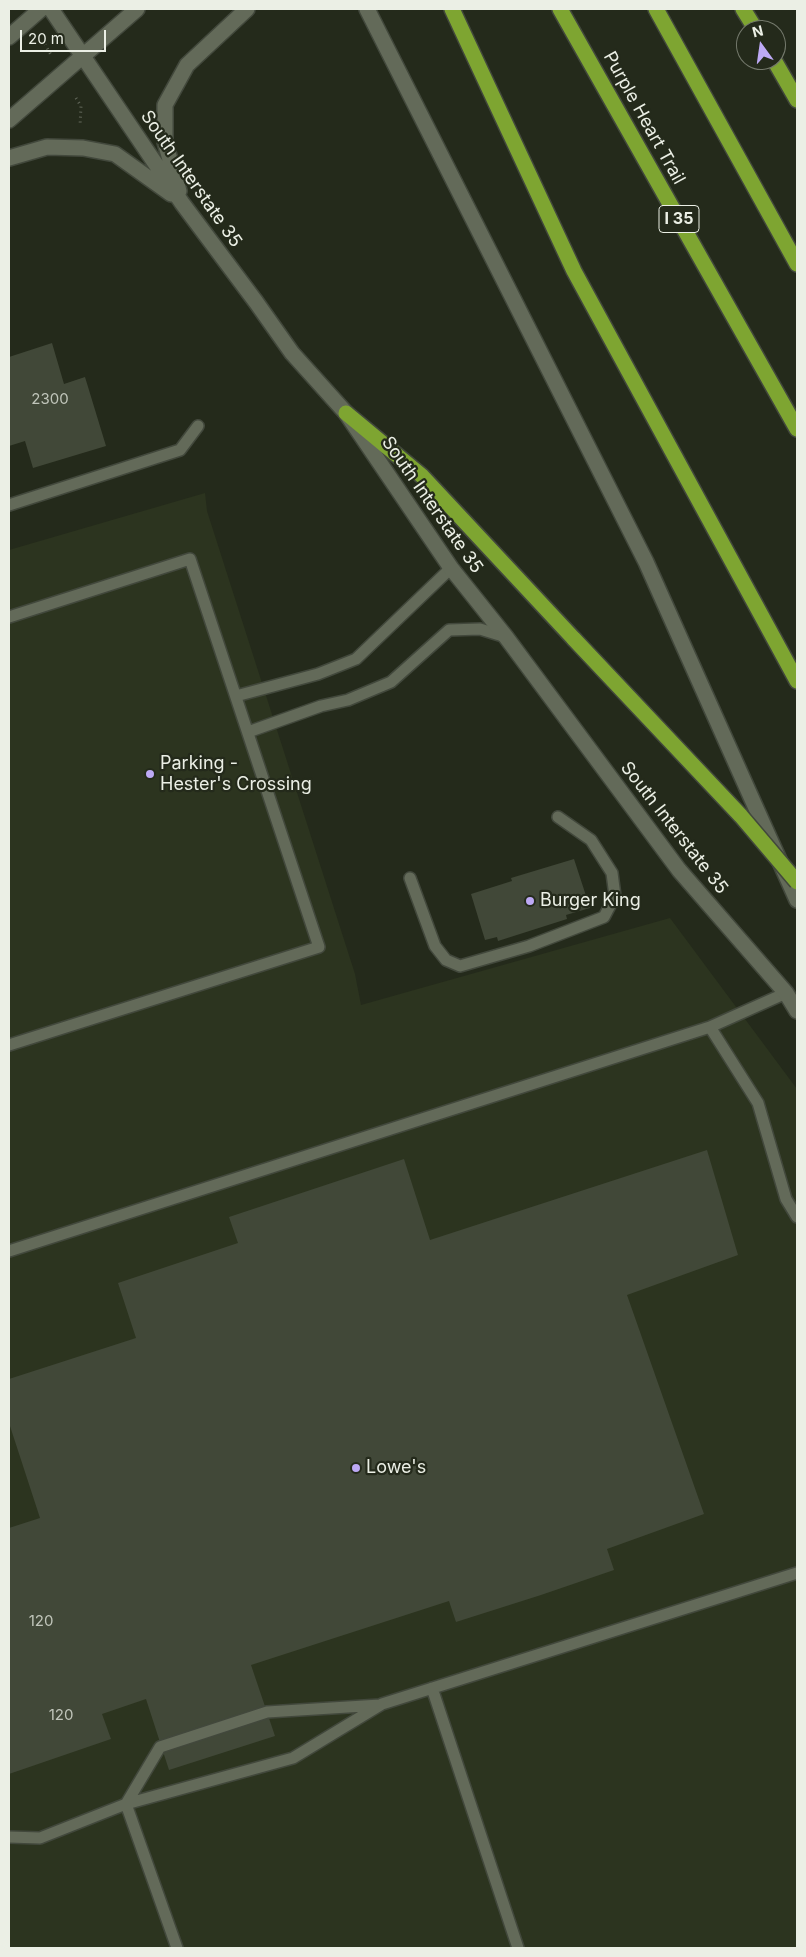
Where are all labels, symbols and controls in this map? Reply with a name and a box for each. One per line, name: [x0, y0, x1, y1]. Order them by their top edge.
scale bar: [22, 20, 109, 52]
north arrow: [736, 20, 786, 70]
text: N: [750, 21, 765, 40]
text: 20 m: [28, 29, 64, 48]
street label: Purple Heart Trail: [599, 48, 689, 188]
street label: South Interstate 35: [136, 106, 246, 252]
road number: I 35: [659, 205, 699, 232]
house number: 2300: [31, 390, 69, 408]
street label: South Interstate 35: [377, 432, 487, 578]
place label: Parking - Hester's Crossing: [160, 753, 312, 796]
street label: South Interstate 35: [616, 758, 732, 898]
marker: Parking - Hester's Crossing: [144, 768, 156, 780]
place label: Burger King: [540, 890, 641, 912]
marker: Burger King: [524, 895, 536, 907]
place label: Lowe's: [366, 1457, 426, 1479]
marker: Lowe's: [350, 1462, 362, 1474]
house number: 120: [29, 1612, 53, 1630]
house number: 120: [49, 1706, 73, 1724]

